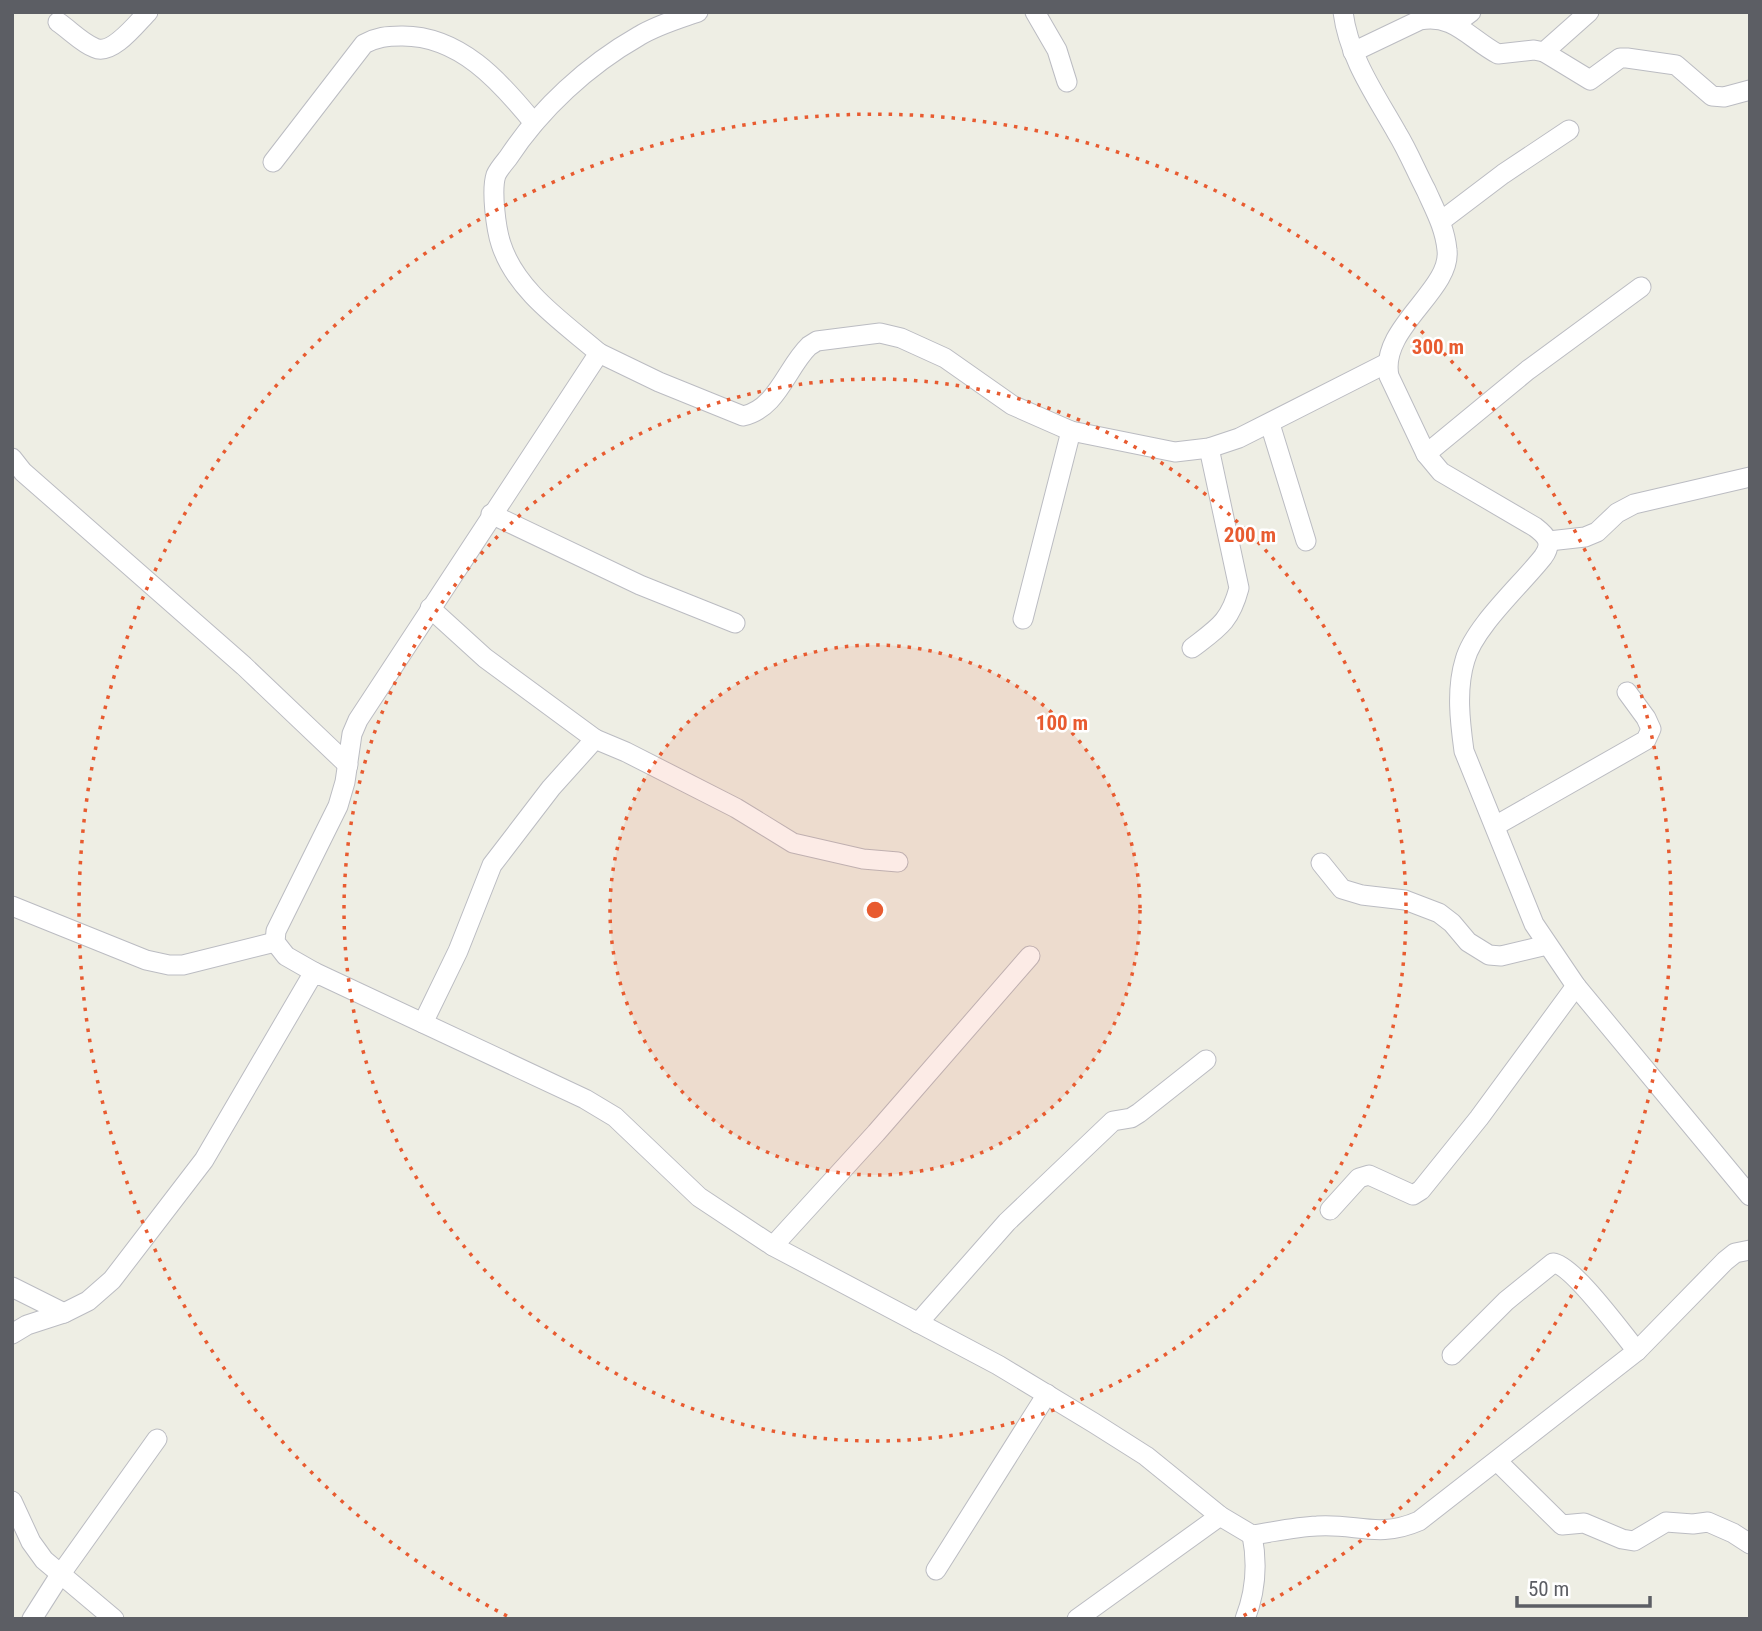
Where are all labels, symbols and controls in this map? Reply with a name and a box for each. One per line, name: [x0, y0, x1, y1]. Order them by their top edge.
text: 300 m: [1412, 335, 1464, 359]
text: 200 m: [1224, 523, 1276, 547]
text: 100 m: [1036, 711, 1088, 735]
centre of rings: [863, 898, 887, 922]
scale bar: [1517, 1564, 1650, 1608]
text: 50 m: [1528, 1577, 1569, 1601]

